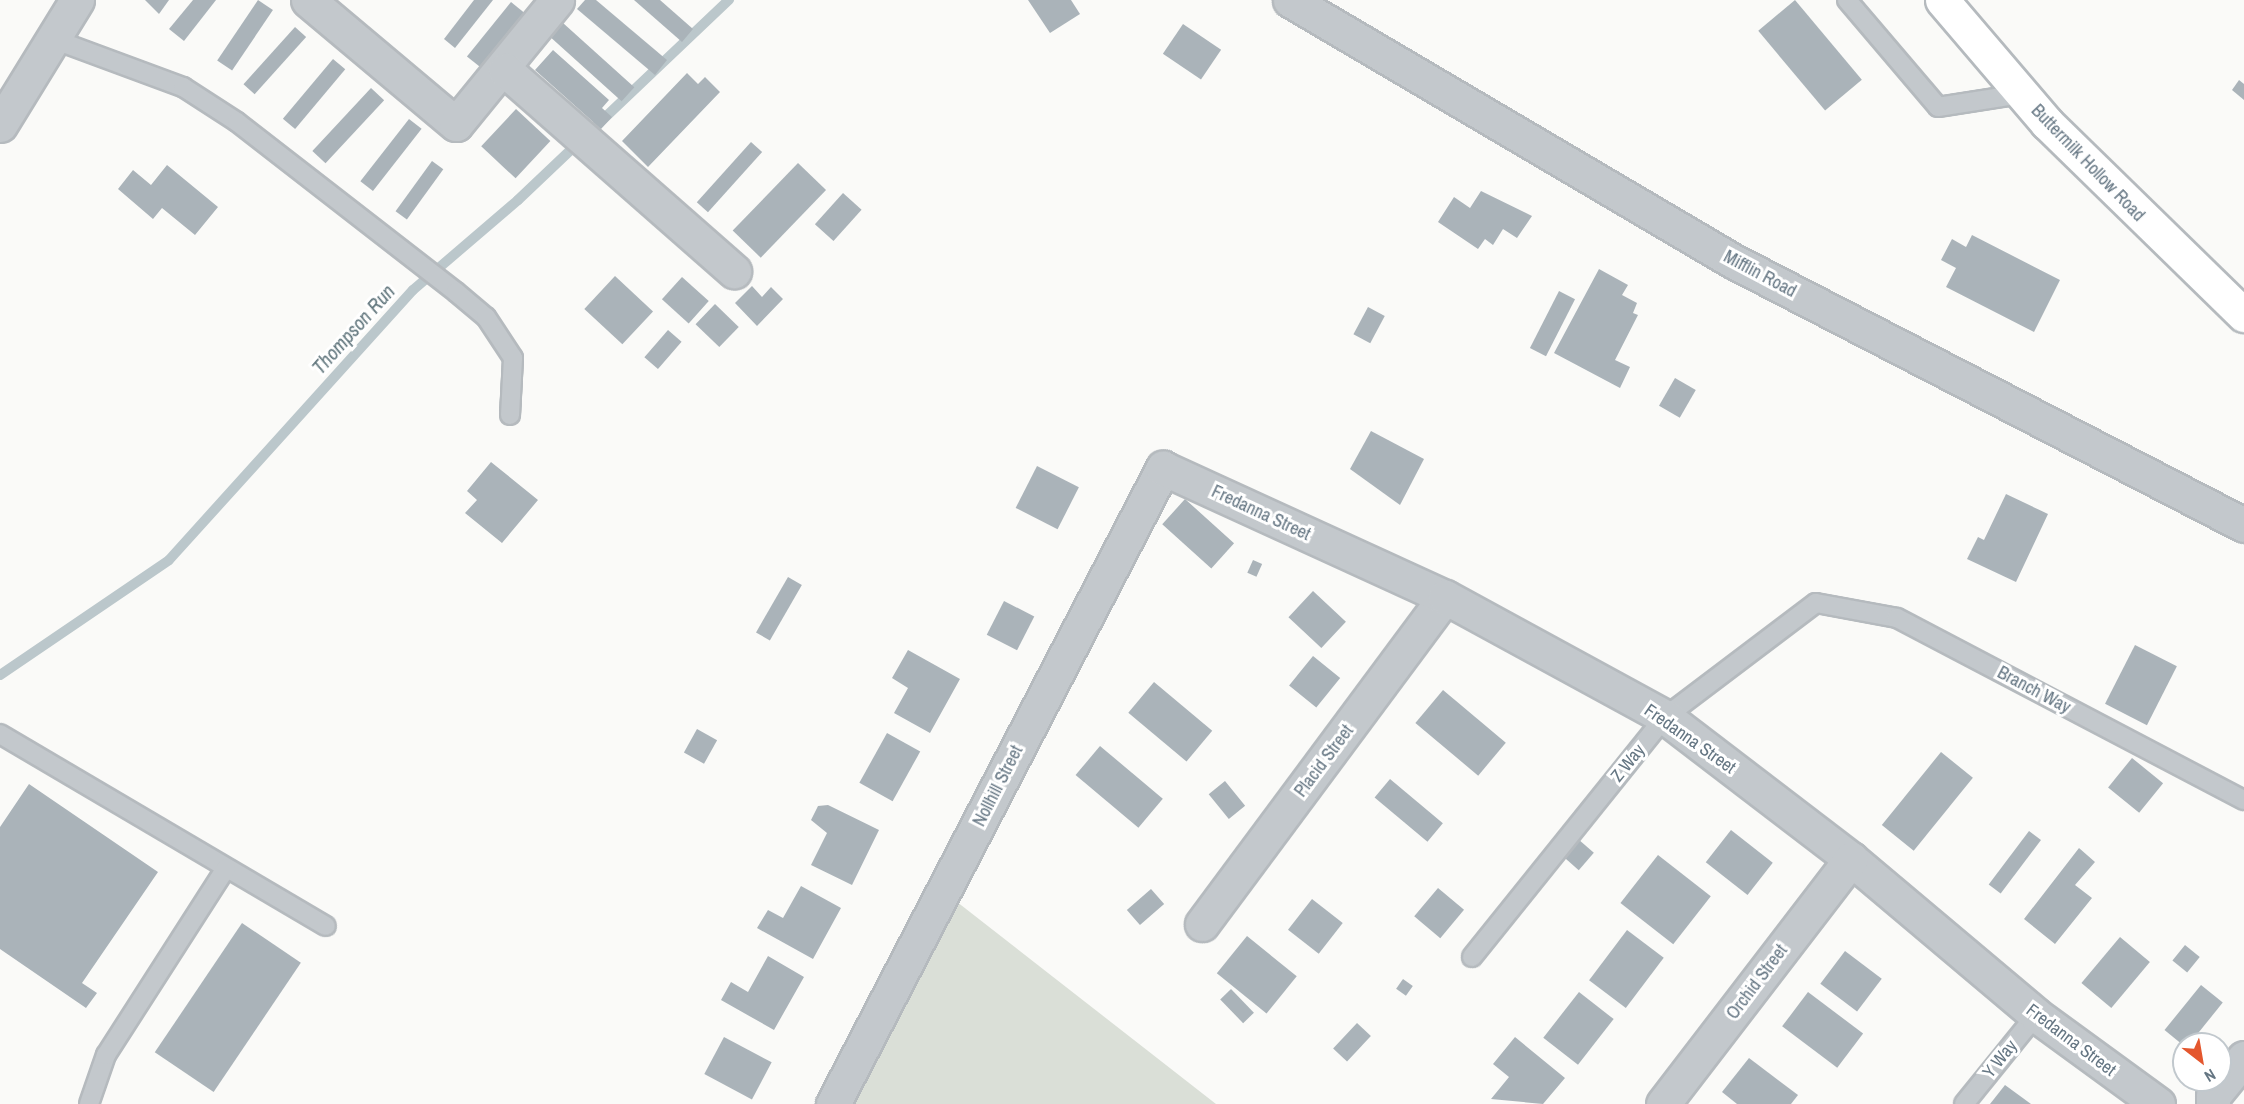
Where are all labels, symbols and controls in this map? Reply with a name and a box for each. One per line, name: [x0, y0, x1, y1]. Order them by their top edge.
street label: Buttermilk Hollow Road: [2027, 100, 2149, 226]
street label: Mifflin Road: [1720, 246, 1800, 302]
water label: Thompson Run: [307, 279, 399, 379]
street label: Fredanna Street: [1208, 481, 1314, 545]
street label: Branch Way: [1994, 662, 2074, 718]
street label: Fredanna Street: [1640, 700, 1740, 778]
street label: Placid Street: [1290, 721, 1358, 801]
street label: Z Way: [1606, 740, 1650, 786]
street label: Nollhill Street: [968, 742, 1028, 830]
street label: Orchid Street: [1722, 940, 1792, 1024]
street label: Fredanna Street: [2022, 999, 2120, 1081]
north arrow: [2172, 1032, 2232, 1092]
street label: Y Way: [1978, 1036, 2022, 1082]
text: N: [2201, 1064, 2220, 1088]

